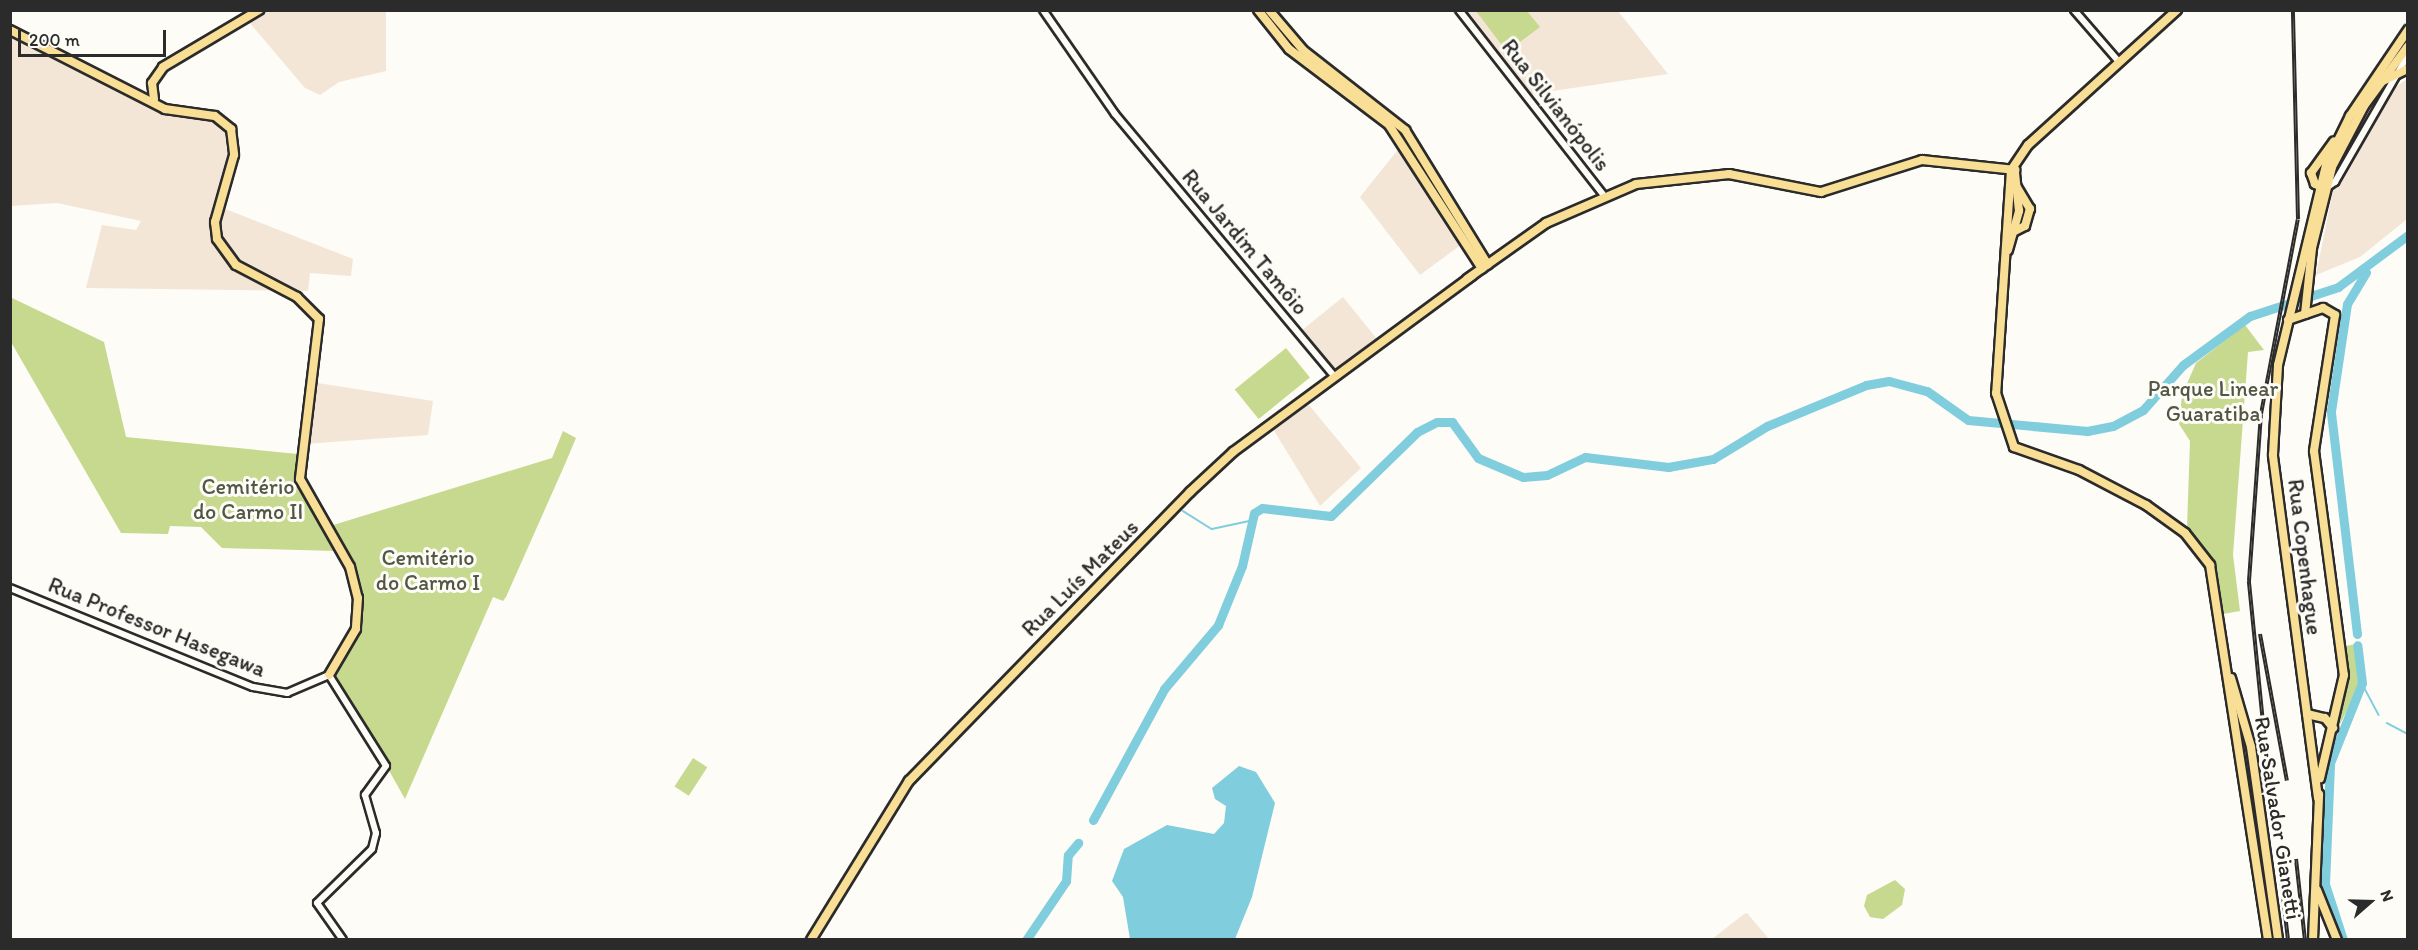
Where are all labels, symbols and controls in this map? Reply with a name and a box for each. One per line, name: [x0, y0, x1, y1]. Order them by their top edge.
scale bar: [21, 18, 170, 56]
text: 200 m: [29, 29, 80, 51]
street label: Rua Silvianópolis: [1496, 33, 1616, 177]
street label: Rua Jardim Tamôio: [1177, 164, 1313, 320]
park label: Parque Linear Guaratiba: [2148, 375, 2278, 427]
park label: Cemitério do Carmo II: [193, 473, 303, 524]
street label: Rua Copenhague: [2282, 477, 2328, 637]
street label: Rua Luís Mateus: [1016, 514, 1144, 642]
park label: Cemitério do Carmo I: [376, 544, 480, 596]
street label: Rua Professor Hasegawa: [44, 571, 270, 683]
street label: Rua Salvador Gianetti: [2249, 715, 2307, 921]
north arrow: [2340, 872, 2400, 932]
text: N: [2377, 887, 2398, 904]

